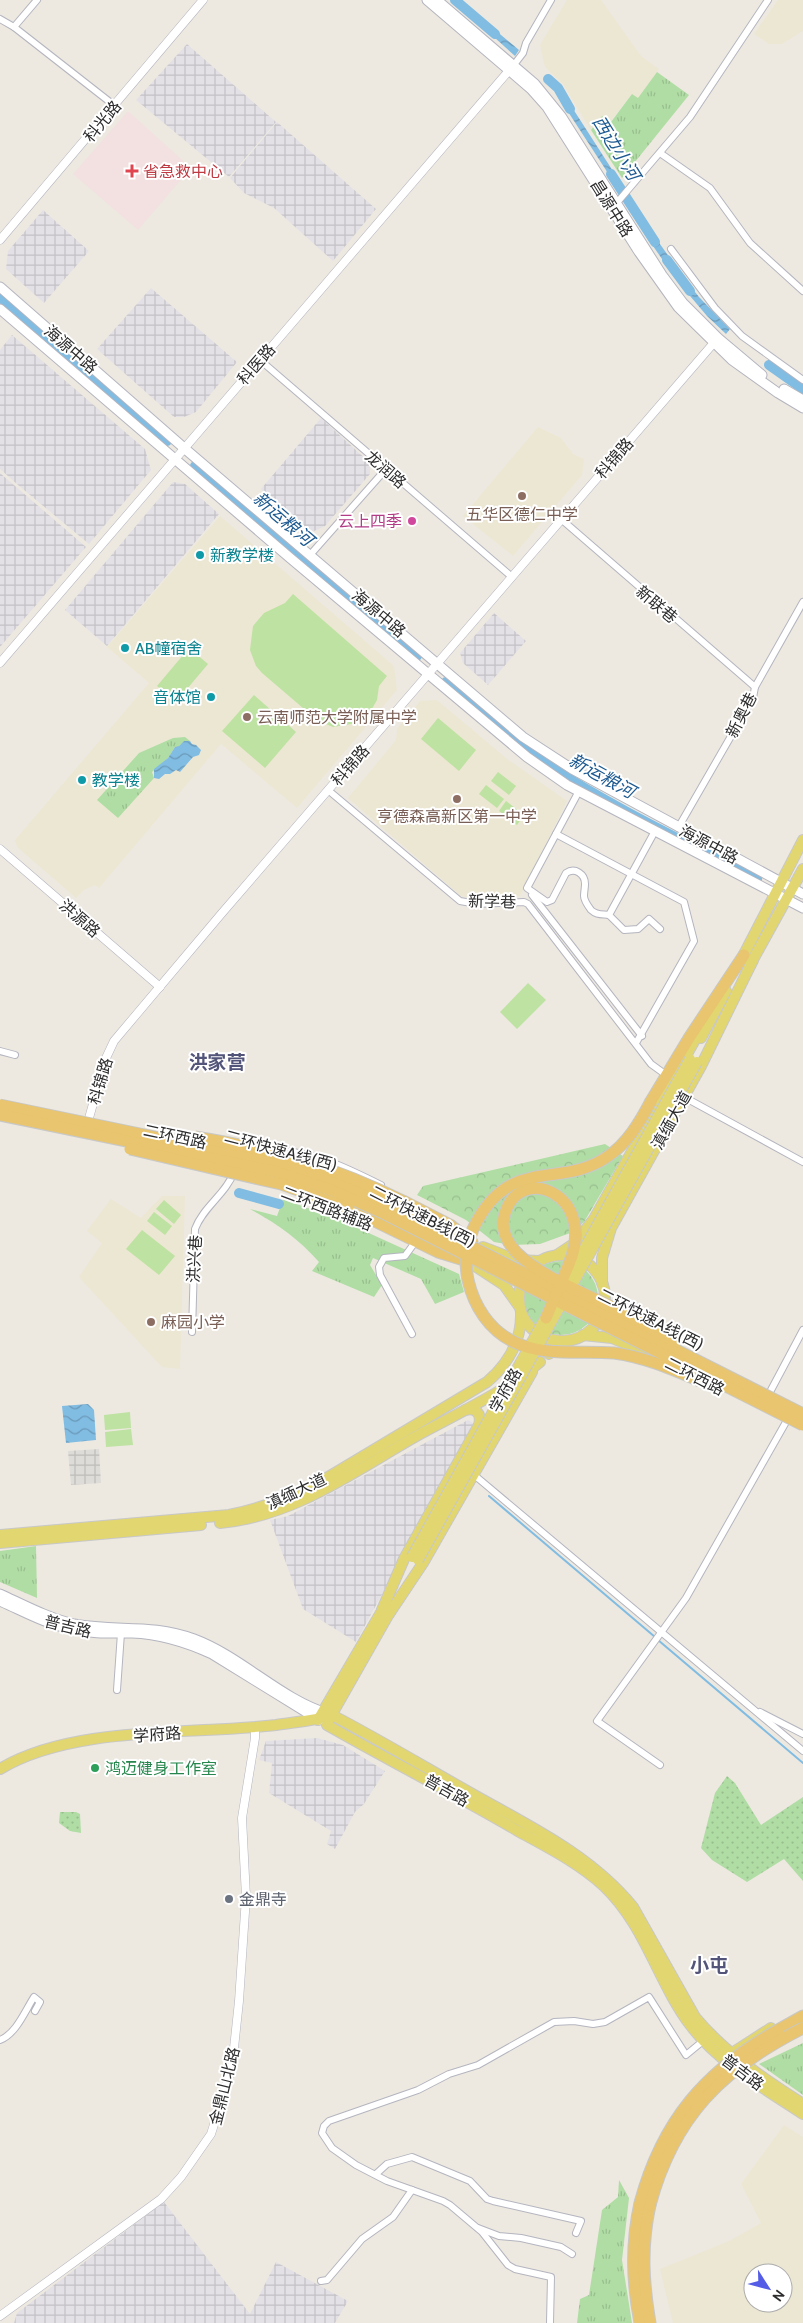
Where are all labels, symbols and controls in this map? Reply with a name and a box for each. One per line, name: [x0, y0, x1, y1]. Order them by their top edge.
street label: 科光路: [80, 97, 125, 146]
water label: 西边小河: [588, 112, 646, 187]
place label: 省急救中心: [143, 162, 223, 181]
marker: 省急救中心: [125, 164, 139, 178]
street label: 昌源中路: [587, 176, 637, 240]
street label: 海源中路: [40, 321, 101, 378]
street label: 科医路: [233, 340, 279, 389]
street label: 科锦路: [591, 434, 637, 483]
street label: 龙润路: [361, 446, 410, 492]
water label: 新运粮河: [249, 487, 320, 553]
marker: 五华区德仁中学: [516, 490, 528, 502]
place label: 五华区德仁中学: [466, 505, 578, 524]
place label: 云上四季: [338, 512, 402, 531]
marker: 云上四季: [406, 515, 418, 527]
place label: 新教学楼: [210, 546, 274, 565]
marker: 新教学楼: [194, 549, 206, 561]
street label: 新联巷: [632, 582, 681, 627]
street label: 海源中路: [348, 586, 409, 641]
place label: AB幢宿舍: [135, 639, 202, 658]
marker: AB幢宿舍: [119, 642, 131, 654]
place label: 音体馆: [153, 688, 201, 707]
street label: 新奥巷: [722, 690, 761, 741]
marker: 音体馆: [205, 691, 217, 703]
place label: 云南师范大学附属中学: [257, 708, 417, 727]
marker: 云南师范大学附属中学: [241, 711, 253, 723]
street label: 科锦路: [327, 741, 373, 790]
water label: 新运粮河: [565, 749, 641, 805]
place label: 教学楼: [92, 771, 140, 790]
marker: 教学楼: [76, 774, 88, 786]
marker: 亨德森高新区第一中学: [451, 793, 463, 805]
place label: 亨德森高新区第一中学: [377, 807, 537, 826]
street label: 海源中路: [676, 821, 741, 868]
street label: 新学巷: [468, 892, 516, 911]
street label: 洪源路: [55, 895, 104, 941]
district label: 洪家营: [188, 1051, 246, 1074]
street label: 科锦路: [84, 1055, 117, 1107]
street label: 滇缅大道: [648, 1088, 695, 1153]
street label: 二环西路: [142, 1121, 208, 1152]
street label: 二环快速A线(西): [222, 1126, 339, 1175]
street label: 二环西路辅路: [279, 1182, 375, 1235]
street label: 二环快速B线(西): [367, 1182, 479, 1251]
street label: 洪兴巷: [184, 1235, 205, 1283]
street label: 二环快速A线(西): [595, 1285, 707, 1354]
place label: 麻园小学: [161, 1313, 225, 1332]
marker: 麻园小学: [145, 1316, 157, 1328]
street label: 二环西路: [662, 1353, 728, 1399]
street label: 学府路: [485, 1365, 525, 1416]
street label: 滇缅大道: [263, 1469, 329, 1514]
street label: 普吉路: [42, 1611, 93, 1642]
street label: 学府路: [132, 1723, 182, 1746]
place label: 鸿迈健身工作室: [105, 1759, 217, 1778]
marker: 鸿迈健身工作室: [89, 1762, 101, 1774]
street label: 普吉路: [421, 1770, 472, 1810]
place label: 金鼎寺: [239, 1890, 287, 1909]
marker: 金鼎寺: [223, 1893, 235, 1905]
district label: 小屯: [690, 1954, 728, 1977]
street label: 金鼎山北路: [206, 2045, 243, 2127]
street label: 普吉路: [718, 2050, 768, 2094]
north arrow: [743, 2263, 793, 2313]
text: N: [768, 2286, 789, 2305]

